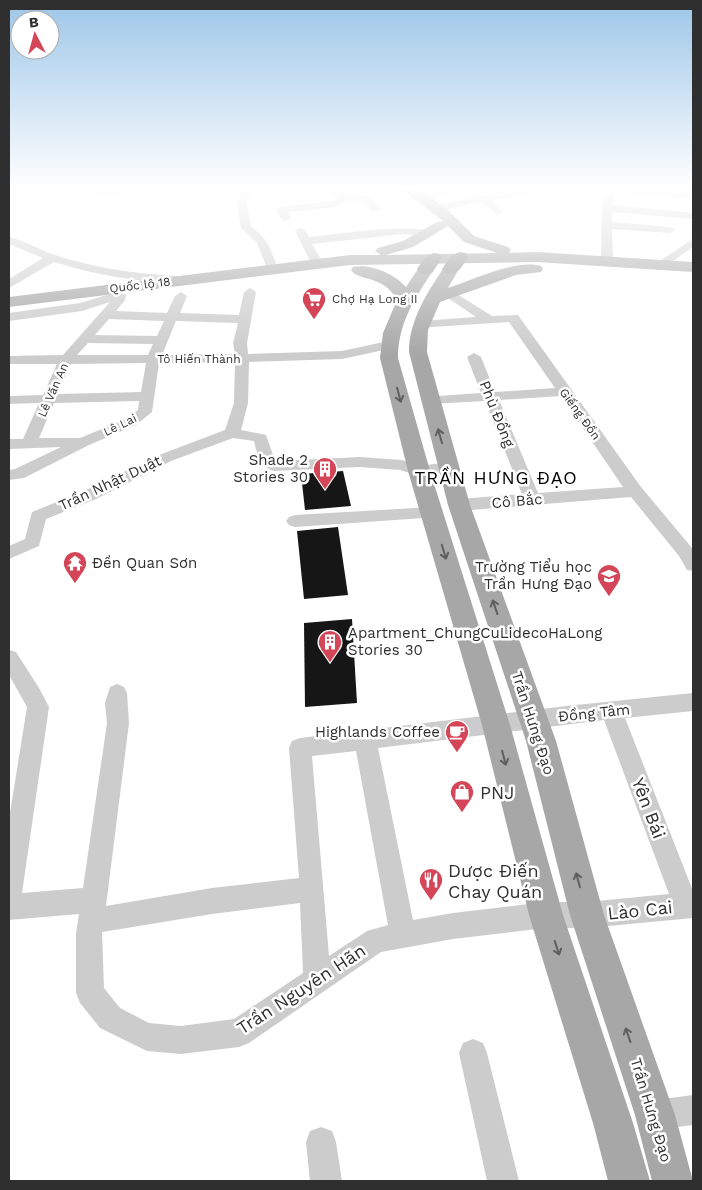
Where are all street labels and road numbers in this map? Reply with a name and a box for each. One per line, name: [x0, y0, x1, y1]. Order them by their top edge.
street label: Quốc lộ 18: [109, 274, 171, 296]
street label: Tô Hiến Thành: [157, 352, 241, 366]
street label: Lê Văn An: [35, 361, 71, 419]
street label: Phù Đổng: [476, 378, 518, 450]
street label: Giếng Đồn: [557, 386, 603, 442]
street label: Lê Lai: [101, 411, 139, 439]
street label: Trần Nhật Duật: [56, 451, 165, 515]
street label: Cô Bắc: [491, 490, 543, 512]
street label: Trần Hưng Đạo: [508, 669, 558, 777]
street label: Đồng Tâm: [557, 700, 631, 726]
street label: Yên Bái: [628, 775, 670, 841]
street label: Lào Cai: [606, 896, 674, 924]
street label: Trần Nguyên Hãn: [233, 940, 369, 1038]
street label: Trần Hưng Đạo: [627, 1056, 675, 1164]

